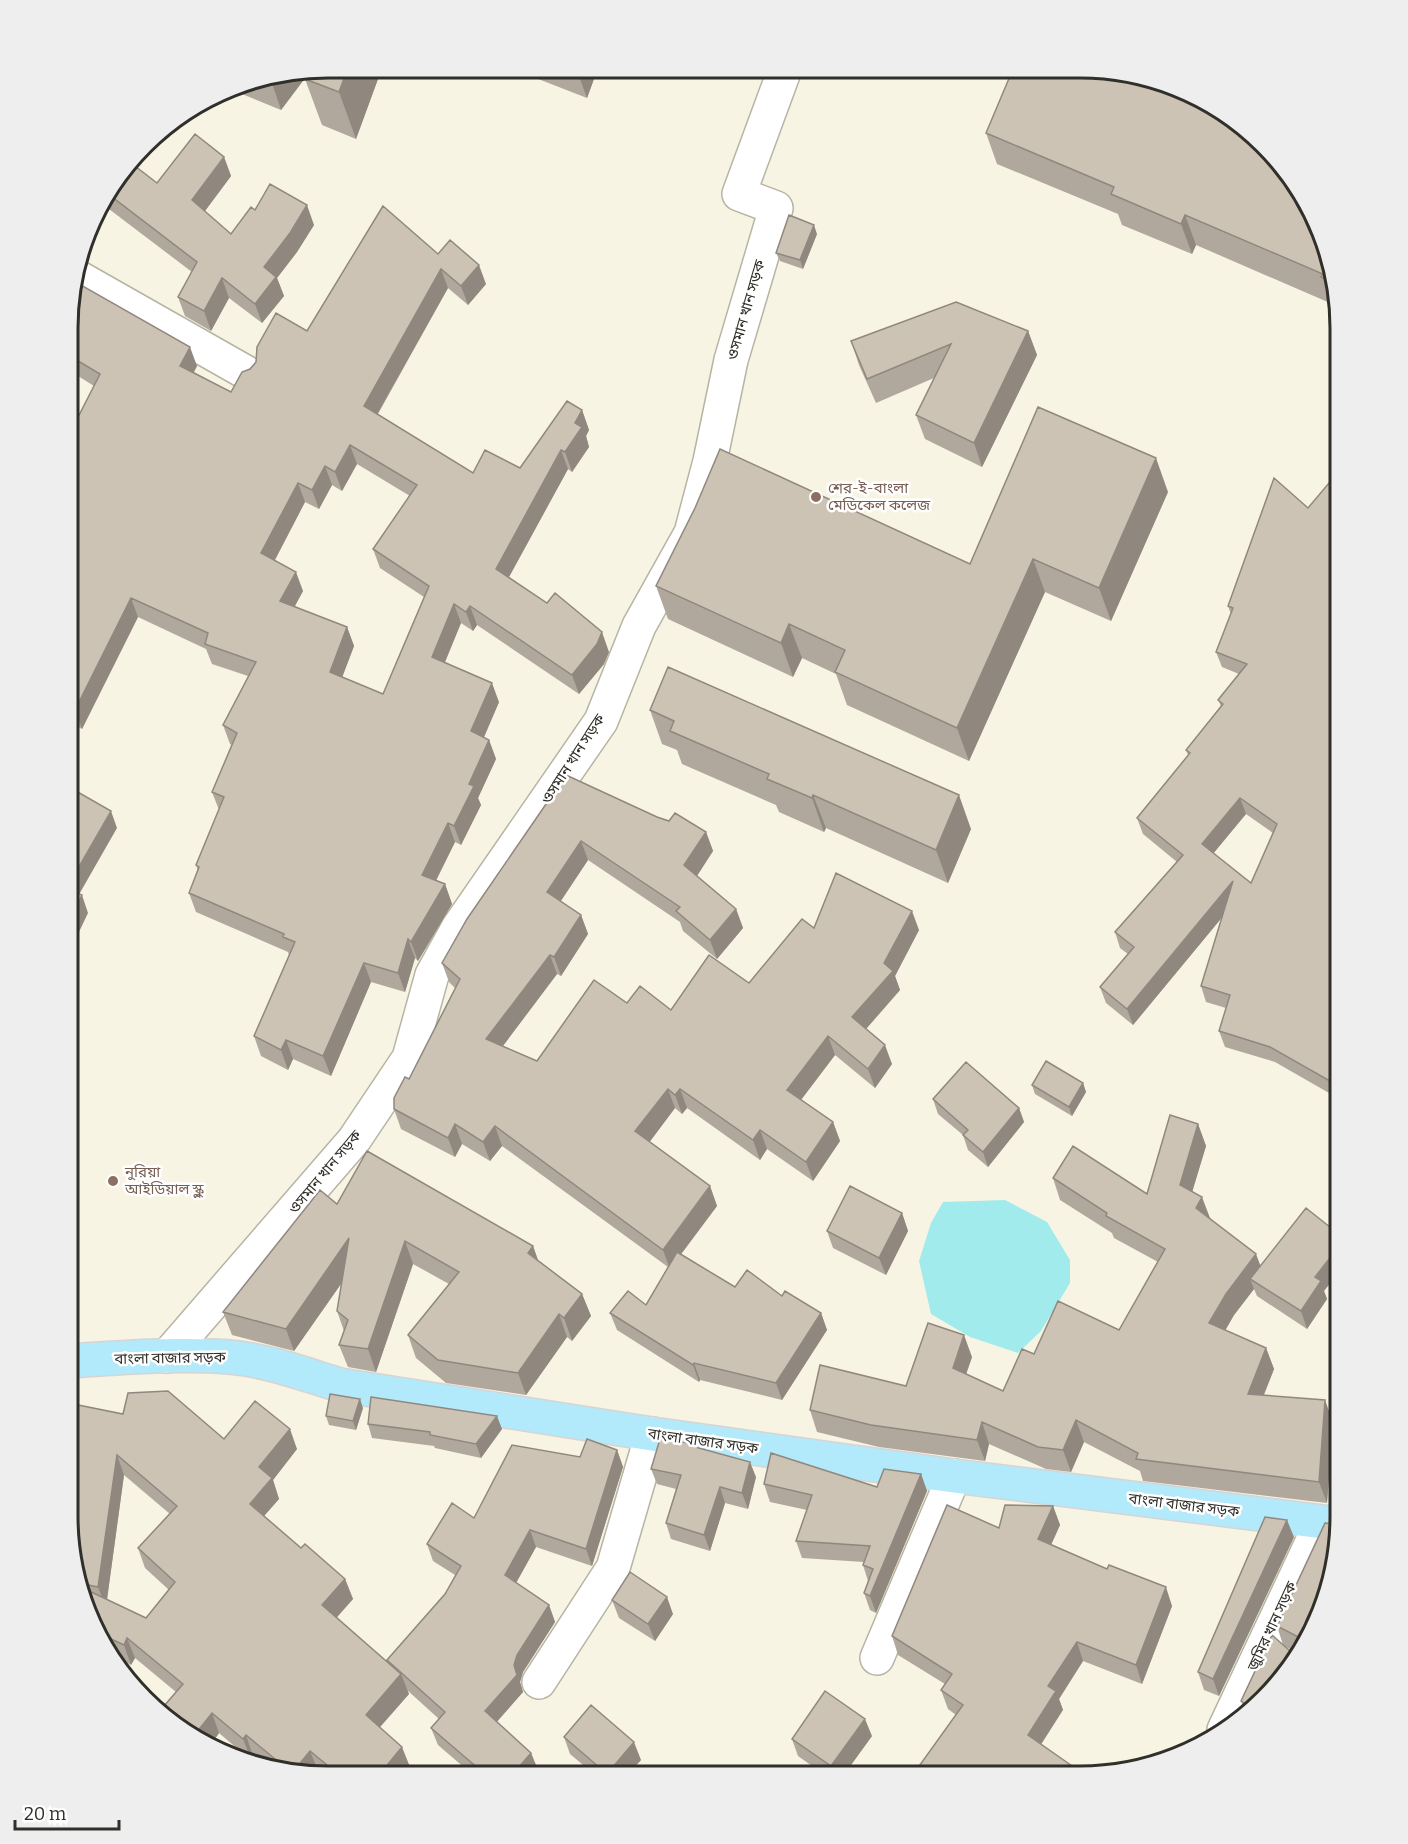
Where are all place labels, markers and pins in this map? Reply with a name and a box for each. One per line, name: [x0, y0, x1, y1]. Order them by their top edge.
place label: শের-ই-বাংলা মেডিকেল কলেজ: [828, 479, 931, 514]
marker: শের-ই-বাংলা মেডিকেল কলেজ: [809, 490, 823, 504]
place label: নুরিয়া আইডিয়াল স্কুল: [124, 1163, 204, 1198]
marker: নুরিয়া আইডিয়াল স্কুল: [106, 1174, 120, 1188]

